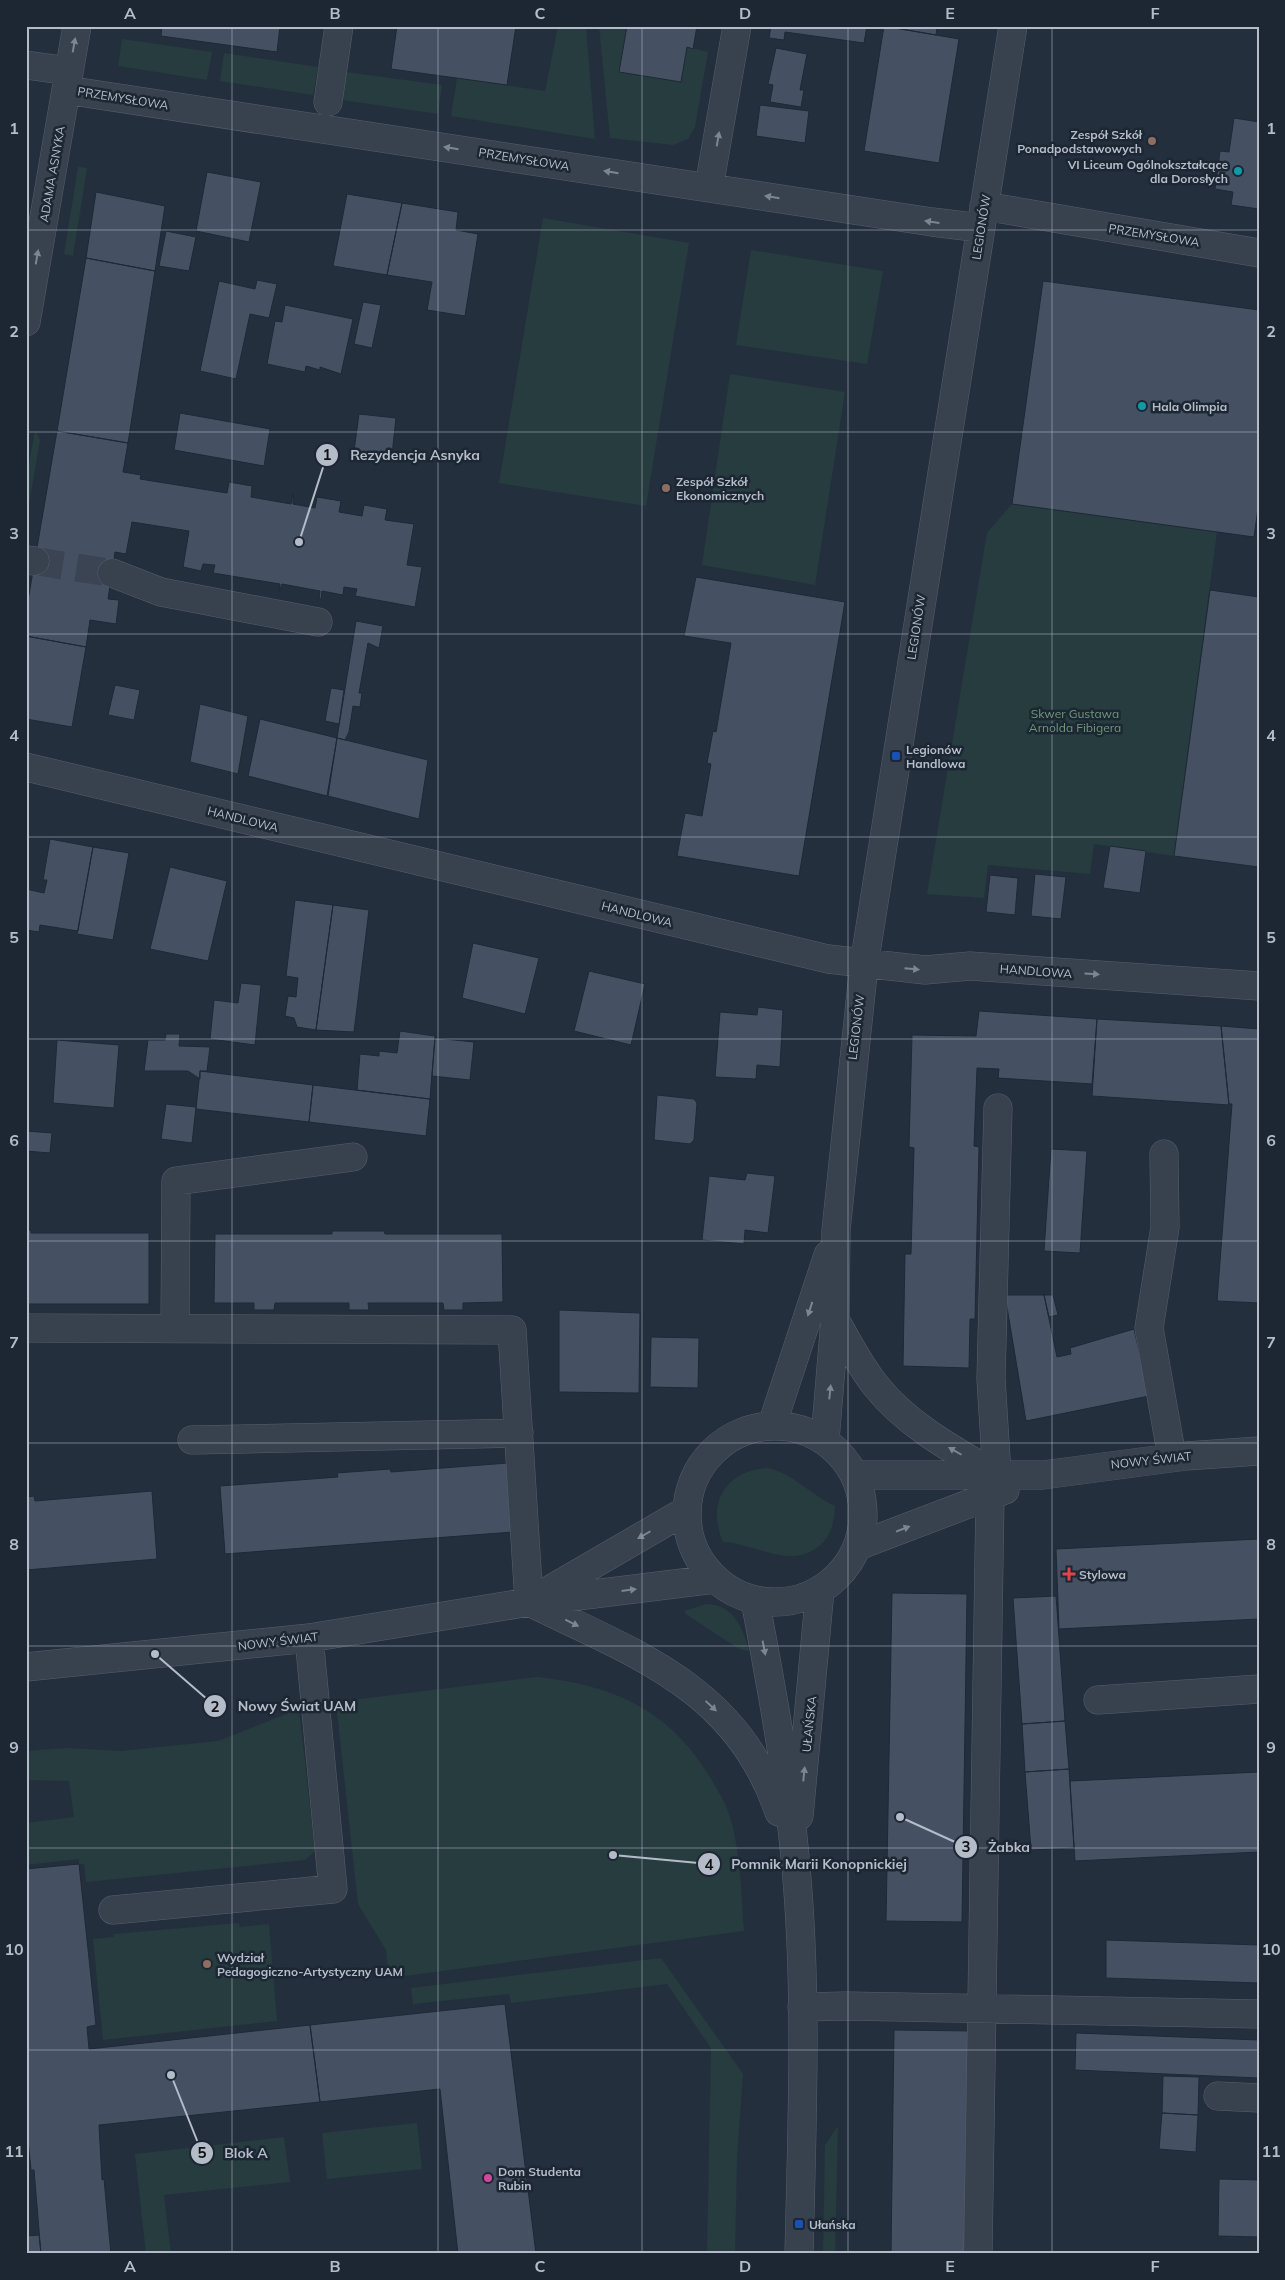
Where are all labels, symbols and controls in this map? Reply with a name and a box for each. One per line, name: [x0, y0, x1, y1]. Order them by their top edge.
text: A: [124, 3, 136, 23]
text: B: [329, 3, 341, 23]
text: C: [535, 3, 546, 23]
text: D: [739, 3, 751, 23]
text: E: [945, 3, 955, 23]
text: F: [1150, 3, 1160, 23]
one-way arrow: [70, 37, 78, 53]
street label: PRZEMYSŁOWA: [77, 83, 170, 113]
text: 1: [9, 118, 19, 138]
text: 1: [1266, 118, 1276, 138]
street label: ADAMA ASNYKA: [36, 125, 68, 223]
place label: Zespół Szkół Ponadpodstawowych: [1017, 127, 1143, 156]
one-way arrow: [714, 131, 722, 147]
marker: Zespół Szkół Ponadpodstawowych: [1146, 135, 1158, 147]
one-way arrow: [442, 144, 458, 152]
street label: PRZEMYSŁOWA: [478, 144, 571, 174]
place label: VI Liceum Ogólnokształcące dla Dorosłych: [1067, 157, 1228, 186]
marker: VI Liceum Ogólnokształcące dla Dorosłych: [1232, 165, 1244, 177]
one-way arrow: [603, 168, 619, 176]
one-way arrow: [763, 193, 779, 201]
street label: LEGIONÓW: [968, 193, 994, 261]
one-way arrow: [924, 218, 940, 226]
street label: PRZEMYSŁOWA: [1108, 220, 1201, 250]
one-way arrow: [34, 249, 42, 265]
text: 2: [9, 321, 19, 341]
text: 2: [1266, 321, 1276, 341]
place label: Hala Olimpia: [1152, 399, 1227, 414]
marker: Hala Olimpia: [1136, 400, 1148, 412]
callout: Rezydencja Asnyka: [315, 441, 489, 470]
text: 1: [322, 445, 332, 464]
text: Rezydencja Asnyka: [350, 446, 480, 464]
place label: Zespół Szkół Ekonomicznych: [676, 474, 764, 503]
marker: Zespół Szkół Ekonomicznych: [660, 482, 672, 494]
text: 3: [9, 523, 19, 543]
text: 3: [1266, 523, 1276, 543]
street label: LEGIONÓW: [903, 593, 929, 661]
park label: Skwer Gustawa Arnolda Fibigera: [1029, 706, 1121, 735]
text: 4: [9, 725, 19, 745]
text: 4: [1266, 725, 1276, 745]
place label: Legionów Handlowa: [906, 742, 965, 771]
marker: Legionów Handlowa: [890, 750, 902, 762]
street label: HANDLOWA: [206, 803, 280, 835]
street label: HANDLOWA: [600, 898, 674, 930]
text: 5: [9, 927, 19, 947]
text: 5: [1266, 927, 1276, 947]
street label: HANDLOWA: [999, 961, 1073, 981]
one-way arrow: [905, 965, 921, 973]
one-way arrow: [1084, 971, 1100, 979]
street label: LEGIONÓW: [845, 993, 867, 1061]
text: 6: [9, 1130, 19, 1150]
text: 6: [1266, 1130, 1276, 1150]
one-way arrow: [806, 1302, 813, 1317]
text: 7: [9, 1332, 19, 1352]
text: 7: [1266, 1332, 1276, 1352]
one-way arrow: [826, 1383, 834, 1399]
one-way arrow: [948, 1446, 962, 1455]
street label: NOWY ŚWIAT: [1110, 1448, 1193, 1472]
one-way arrow: [896, 1525, 911, 1533]
one-way arrow: [638, 1530, 651, 1539]
text: 8: [9, 1534, 19, 1554]
text: 8: [1266, 1534, 1276, 1554]
place label: Stylowa: [1079, 1567, 1126, 1582]
marker: Stylowa: [1063, 1568, 1075, 1580]
one-way arrow: [621, 1586, 637, 1594]
one-way arrow: [565, 1619, 580, 1627]
street label: NOWY ŚWIAT: [237, 1629, 320, 1653]
one-way arrow: [760, 1640, 768, 1656]
callout: Nowy Świat UAM: [203, 1692, 366, 1721]
street label: UŁAŃSKA: [799, 1695, 819, 1753]
text: 2: [210, 1697, 220, 1716]
text: Nowy Świat UAM: [238, 1697, 356, 1715]
one-way arrow: [705, 1700, 717, 1712]
text: 9: [9, 1737, 19, 1757]
text: 9: [1266, 1737, 1276, 1757]
one-way arrow: [800, 1766, 808, 1782]
callout: Żabka: [953, 1832, 1040, 1861]
text: 3: [961, 1837, 971, 1856]
text: Żabka: [988, 1838, 1030, 1856]
callout: Pomnik Marii Konopnickiej: [696, 1850, 917, 1879]
text: 4: [704, 1855, 714, 1874]
text: Pomnik Marii Konopnickiej: [731, 1855, 907, 1873]
text: 10: [4, 1939, 24, 1959]
text: 10: [1261, 1939, 1281, 1959]
place label: Wydział Pedagogiczno-Artystyczny UAM: [217, 1950, 403, 1979]
marker: Wydział Pedagogiczno-Artystyczny UAM: [201, 1958, 213, 1970]
callout: Blok A: [190, 2139, 278, 2168]
text: 11: [4, 2141, 24, 2161]
text: 11: [1261, 2141, 1281, 2161]
text: 5: [197, 2143, 207, 2162]
text: Blok A: [224, 2144, 268, 2162]
place label: Dom Studenta Rubin: [498, 2164, 581, 2193]
marker: Dom Studenta Rubin: [482, 2172, 494, 2184]
place label: Ułańska: [809, 2217, 856, 2232]
marker: Ułańska: [793, 2218, 805, 2230]
text: A: [124, 2256, 136, 2276]
text: B: [329, 2256, 341, 2276]
text: C: [535, 2256, 546, 2276]
text: D: [739, 2256, 751, 2276]
text: E: [945, 2256, 955, 2276]
text: F: [1150, 2256, 1160, 2276]

